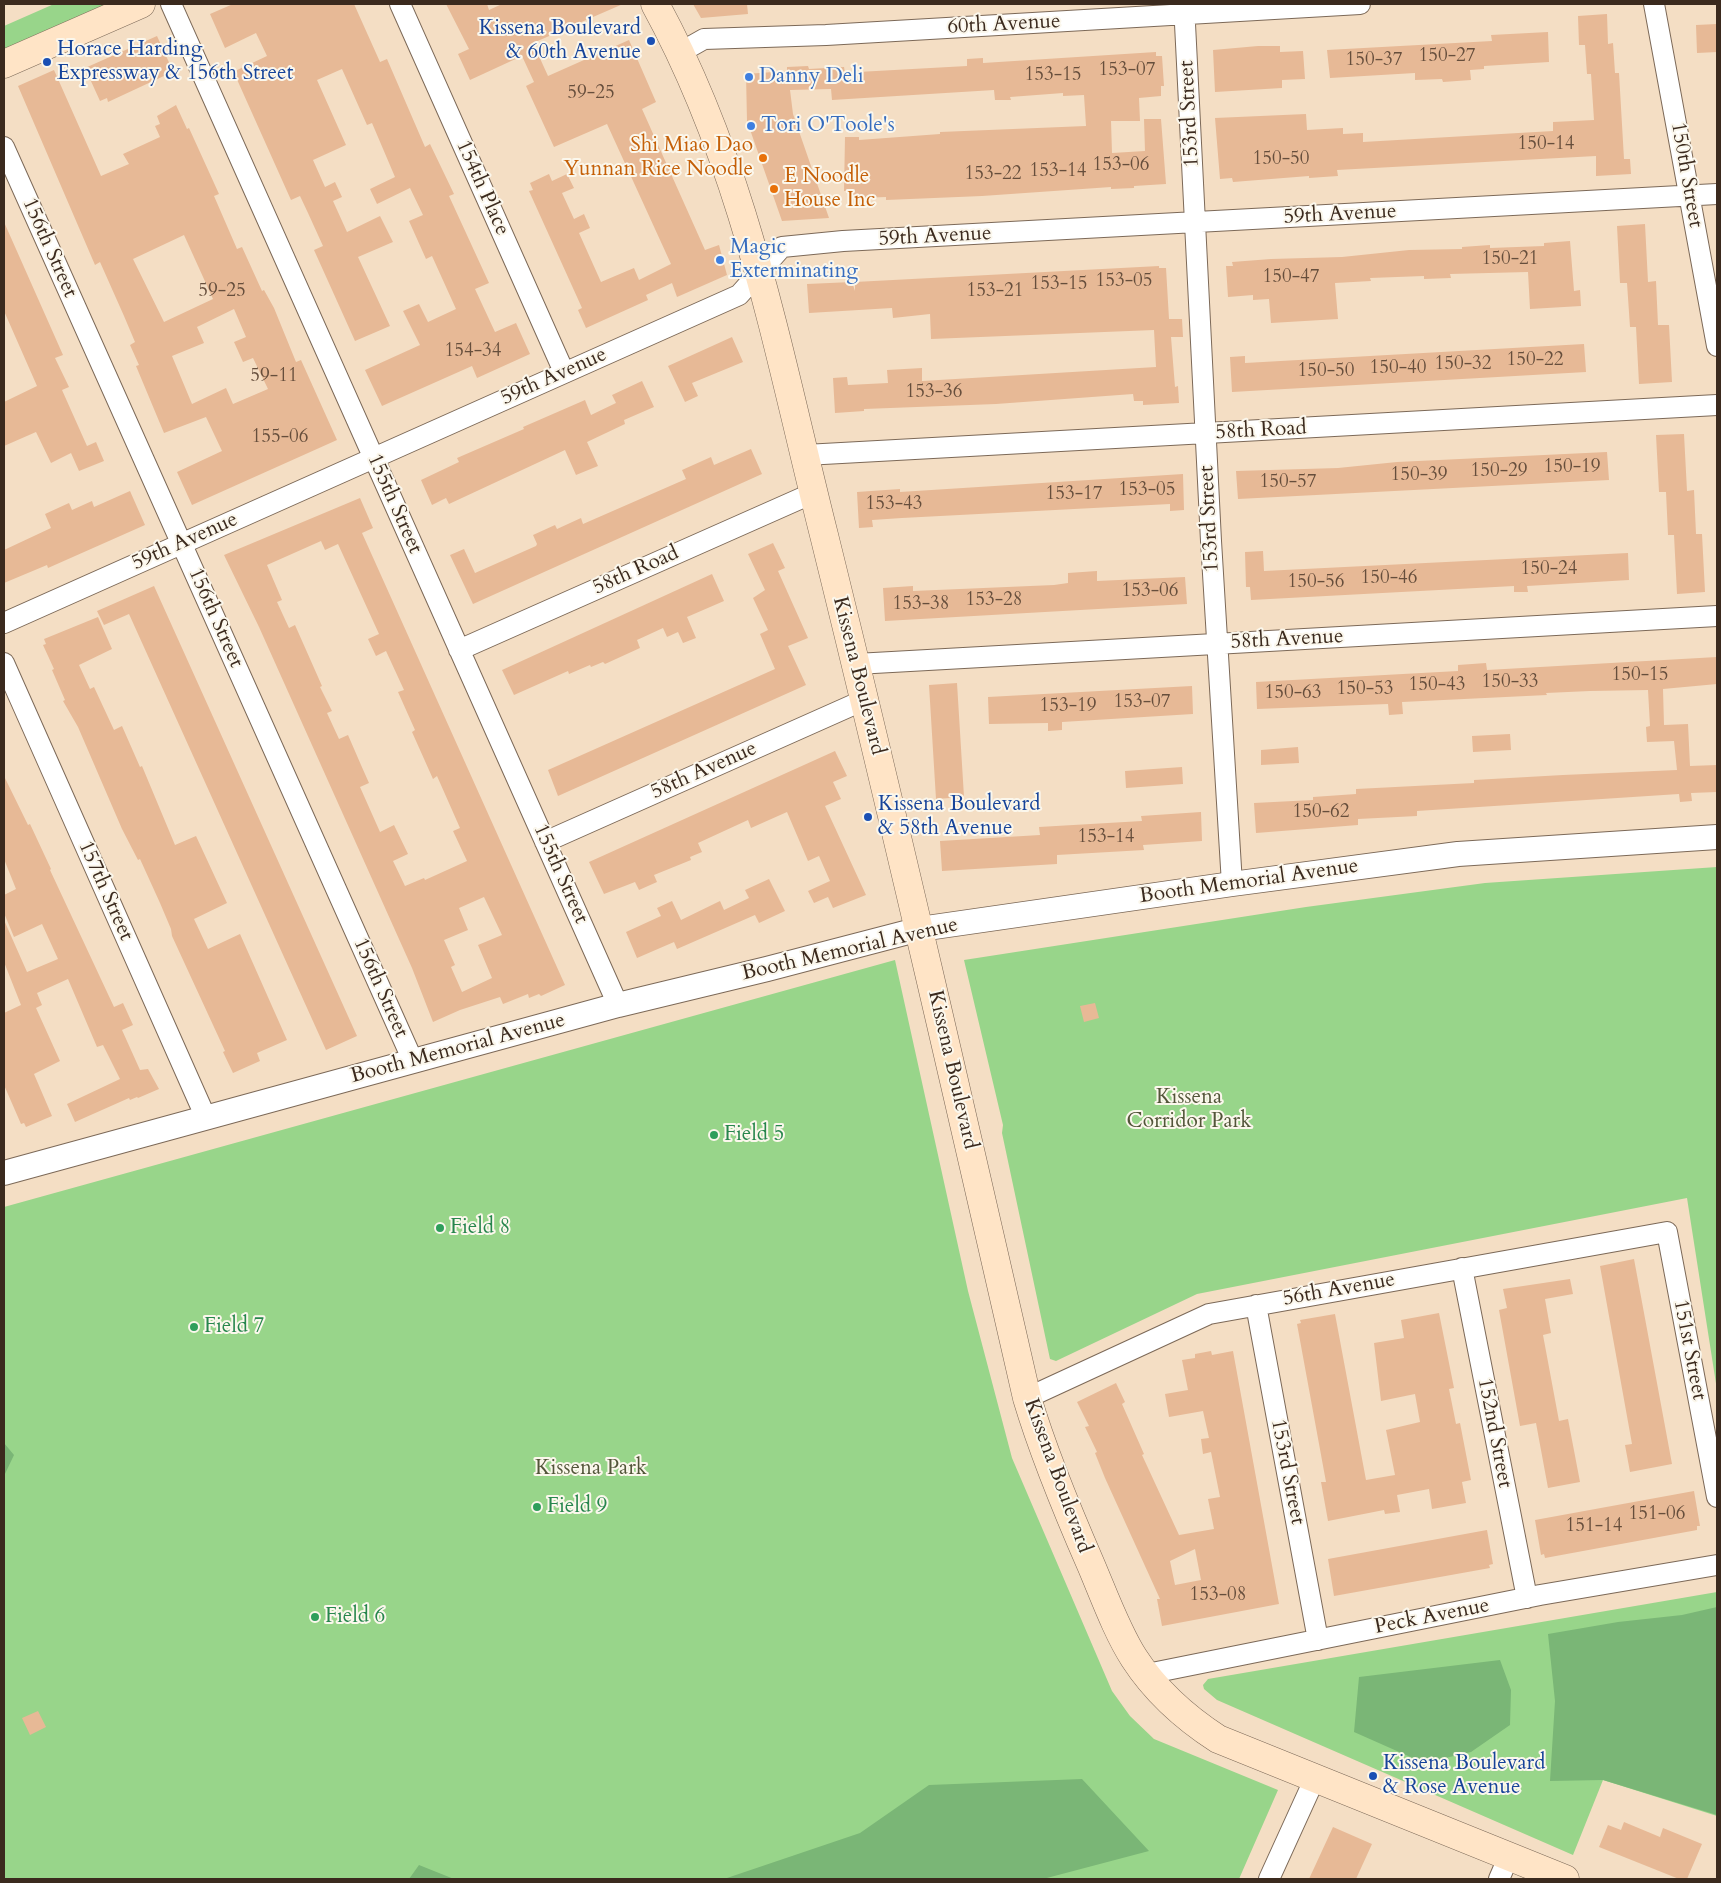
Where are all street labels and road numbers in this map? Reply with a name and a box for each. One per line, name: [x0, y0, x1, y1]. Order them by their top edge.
street label: 60th Avenue: [947, 9, 1061, 41]
street label: 153rd Street: [1175, 60, 1205, 168]
street label: 150th Street: [1664, 120, 1708, 230]
street label: 154th Place: [450, 136, 514, 240]
street label: 156th Street: [16, 194, 82, 302]
street label: 59th Avenue: [1283, 199, 1397, 231]
street label: 59th Avenue: [878, 221, 992, 253]
street label: 59th Avenue: [497, 342, 611, 412]
street label: 58th Road: [1215, 416, 1307, 446]
street label: 155th Street: [361, 450, 427, 558]
street label: 153rd Street: [1195, 465, 1225, 573]
street label: 59th Avenue: [128, 507, 242, 577]
street label: 58th Road: [589, 541, 683, 601]
street label: 156th Street: [182, 564, 248, 672]
street label: Kissena Boulevard: [826, 594, 890, 758]
street label: 58th Avenue: [1230, 624, 1344, 656]
street label: 58th Avenue: [647, 736, 761, 806]
street label: 155th Street: [527, 820, 593, 928]
street label: 157th Street: [72, 837, 138, 945]
street label: Booth Memorial Avenue: [1138, 854, 1360, 910]
street label: Booth Memorial Avenue: [740, 913, 960, 987]
street label: 156th Street: [347, 934, 413, 1042]
street label: Kissena Boulevard: [921, 988, 983, 1152]
street label: Booth Memorial Avenue: [348, 1008, 568, 1090]
street label: 56th Avenue: [1281, 1268, 1397, 1312]
street label: 151st Street: [1667, 1297, 1711, 1403]
street label: 152nd Street: [1471, 1376, 1517, 1490]
street label: Kissena Boulevard: [1017, 1395, 1097, 1557]
street label: 153rd Street: [1264, 1417, 1310, 1527]
street label: Peck Avenue: [1372, 1594, 1492, 1640]

